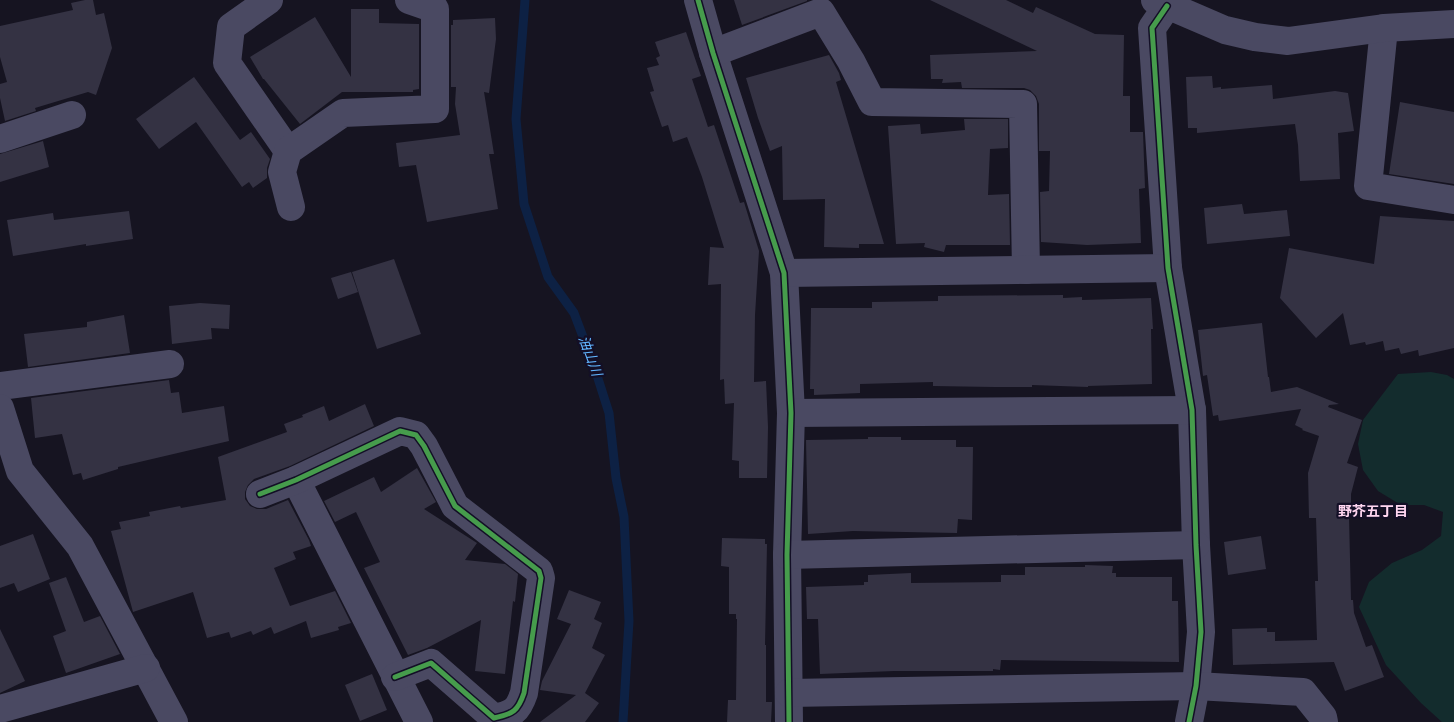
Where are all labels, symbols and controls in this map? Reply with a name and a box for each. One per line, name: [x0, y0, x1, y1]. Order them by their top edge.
water label: 油山川: [575, 333, 606, 381]
district label: 野芥五丁目: [1338, 503, 1408, 520]

